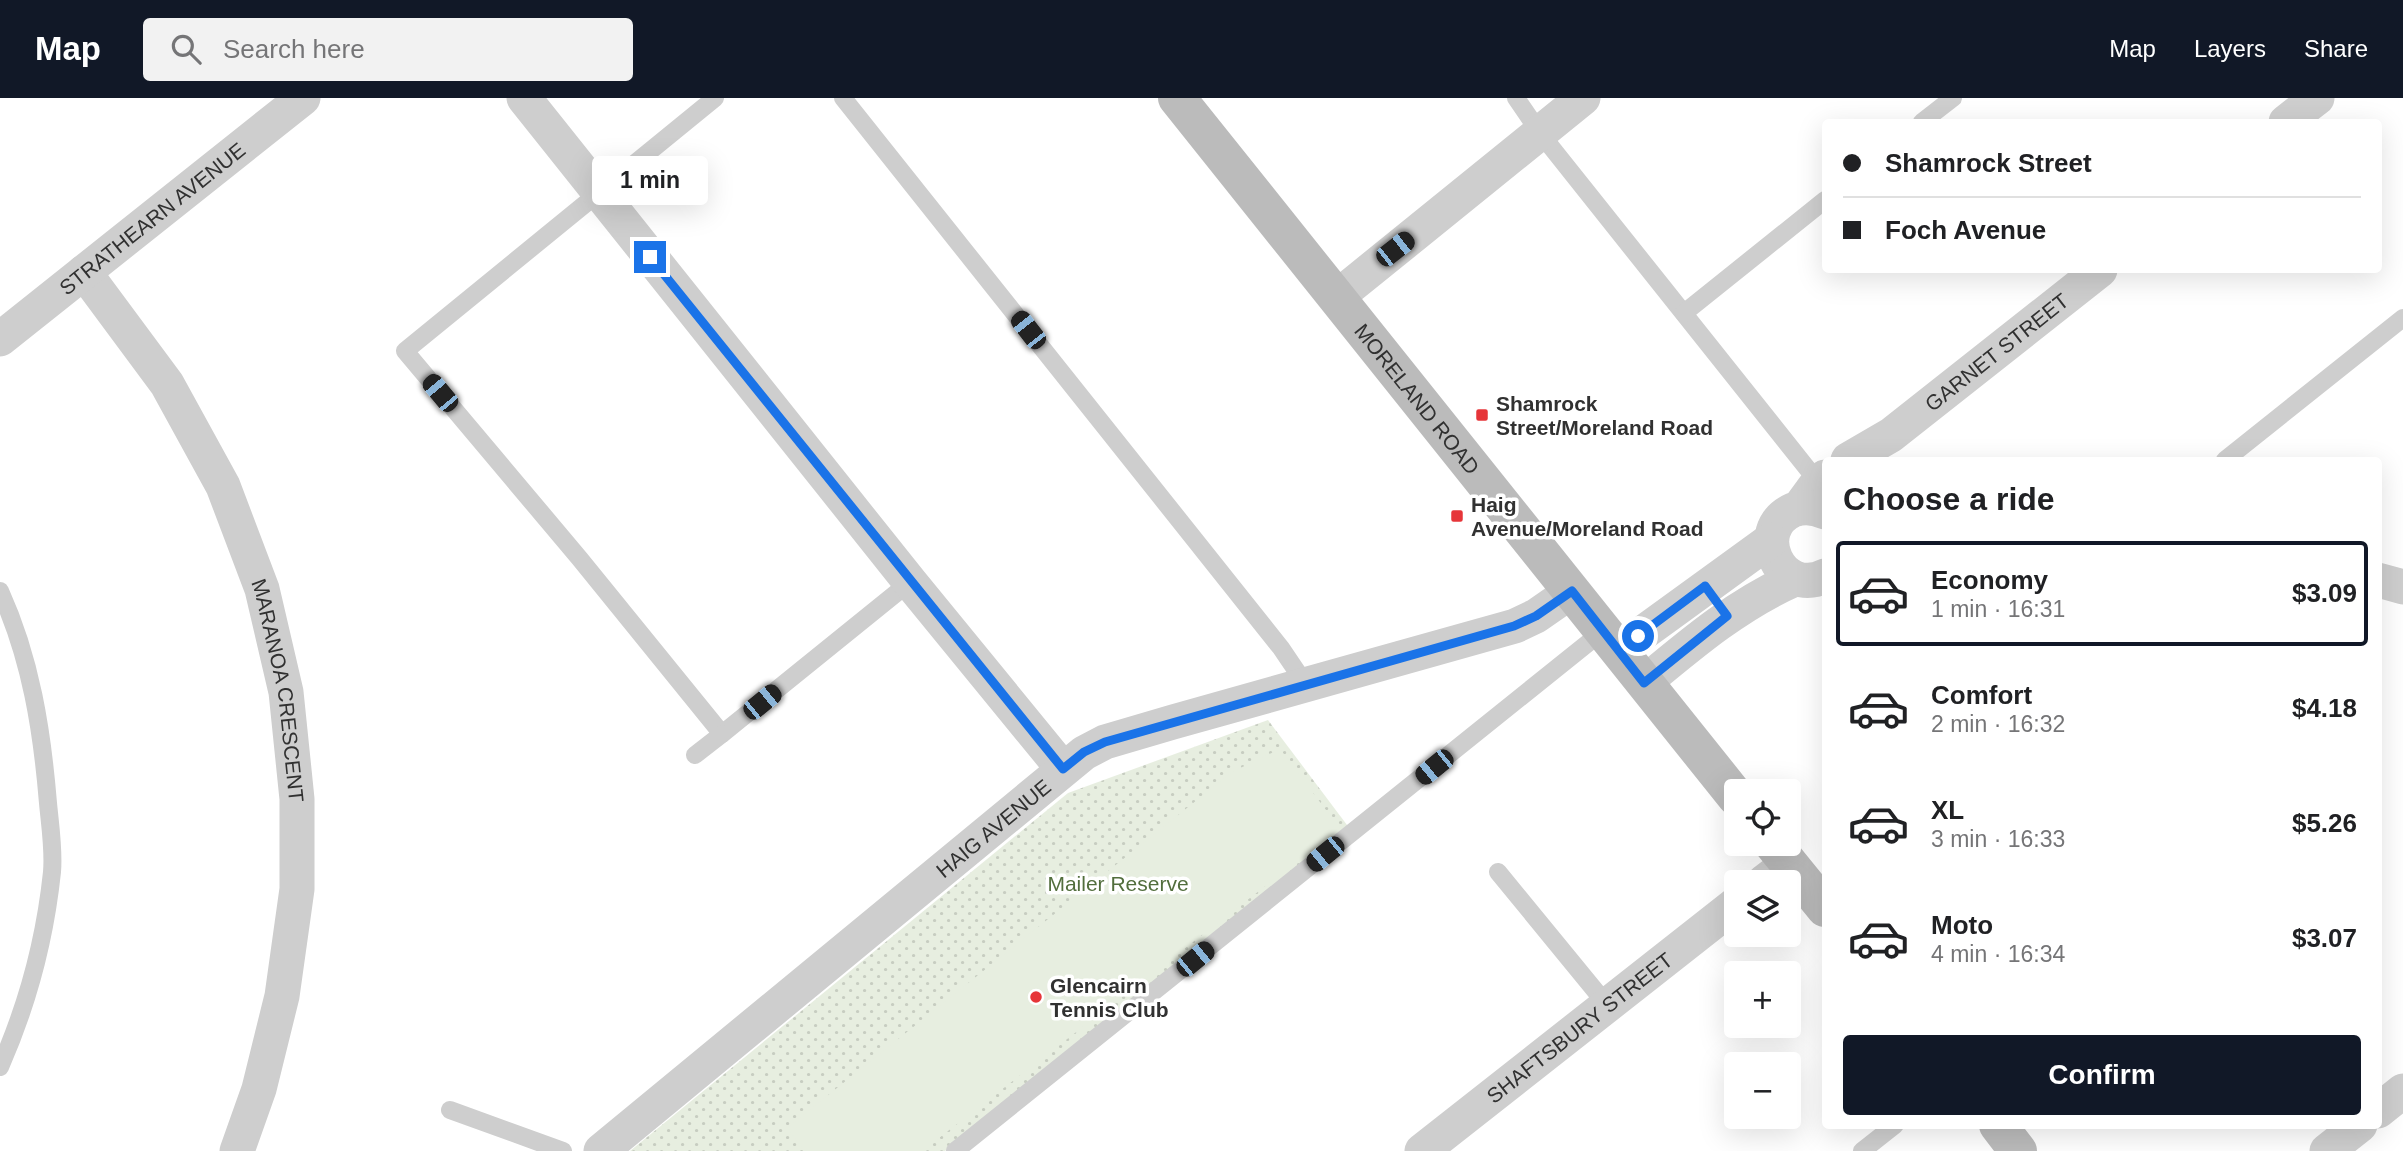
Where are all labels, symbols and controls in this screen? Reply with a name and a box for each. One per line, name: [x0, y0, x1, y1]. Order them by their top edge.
search box: [143, 18, 633, 81]
text: Map: [35, 30, 101, 67]
icon: search: [167, 30, 205, 68]
text: Search here: [223, 34, 365, 64]
text: Map: [2109, 35, 2156, 62]
text: Layers: [2194, 35, 2266, 62]
text: Share: [2304, 35, 2368, 62]
street label: STRATHEARN AVENUE: [55, 138, 249, 299]
text: Shamrock Street: [1885, 148, 2092, 178]
callout: 1 min: [592, 156, 708, 204]
text: 1 min: [620, 167, 680, 193]
text: Foch Avenue: [1885, 215, 2046, 245]
car: [1372, 228, 1419, 270]
route end: [634, 241, 666, 273]
street label: GARNET STREET: [1920, 288, 2073, 415]
car: [1007, 307, 1050, 353]
street label: MORELAND ROAD: [1351, 319, 1484, 478]
car: [419, 370, 462, 416]
place label: Shamrock Street/Moreland Road: [1496, 392, 1713, 439]
marker: Shamrock Street/Moreland Road: [1474, 407, 1490, 423]
text: Choose a ride: [1843, 481, 2055, 517]
place label: Haig Avenue/Moreland Road: [1471, 493, 1704, 540]
marker: Haig Avenue/Moreland Road: [1449, 508, 1465, 524]
icon: car: [1847, 562, 1910, 625]
text: Economy: [1931, 565, 2048, 595]
street label: MARANOA CRESCENT: [248, 575, 309, 803]
text: $3.09: [2292, 578, 2357, 608]
text: 1 min · 16:31: [1931, 596, 2065, 622]
route start: [1622, 620, 1654, 652]
icon: car: [1847, 677, 1910, 740]
text: Comfort: [1931, 680, 2032, 710]
car: [740, 681, 785, 723]
text: $4.18: [2292, 693, 2357, 723]
text: 2 min · 16:32: [1931, 711, 2065, 737]
car: [1412, 746, 1457, 788]
street label: HAIG AVENUE: [931, 774, 1055, 882]
map controls: [1724, 779, 1801, 1129]
button: locate: [1724, 779, 1801, 856]
icon: car: [1847, 792, 1910, 855]
text: XL: [1931, 795, 1964, 825]
text: $5.26: [2292, 808, 2357, 838]
text: 3 min · 16:33: [1931, 826, 2065, 852]
car: [1303, 833, 1348, 875]
button: layers: [1724, 870, 1801, 947]
park label: Mailer Reserve: [1047, 872, 1189, 895]
icon: car: [1847, 907, 1910, 970]
text: Moto: [1931, 910, 1993, 940]
text: $3.07: [2292, 923, 2357, 953]
car: [1173, 938, 1218, 980]
text: 4 min · 16:34: [1931, 941, 2065, 967]
street label: SHAFTSBURY STREET: [1482, 947, 1677, 1107]
button: +: [1724, 961, 1801, 1038]
place label: Glencairn Tennis Club: [1050, 974, 1169, 1021]
marker: Glencairn Tennis Club: [1028, 989, 1044, 1005]
button: Confirm: [1843, 1035, 2361, 1115]
button: −: [1724, 1052, 1801, 1129]

